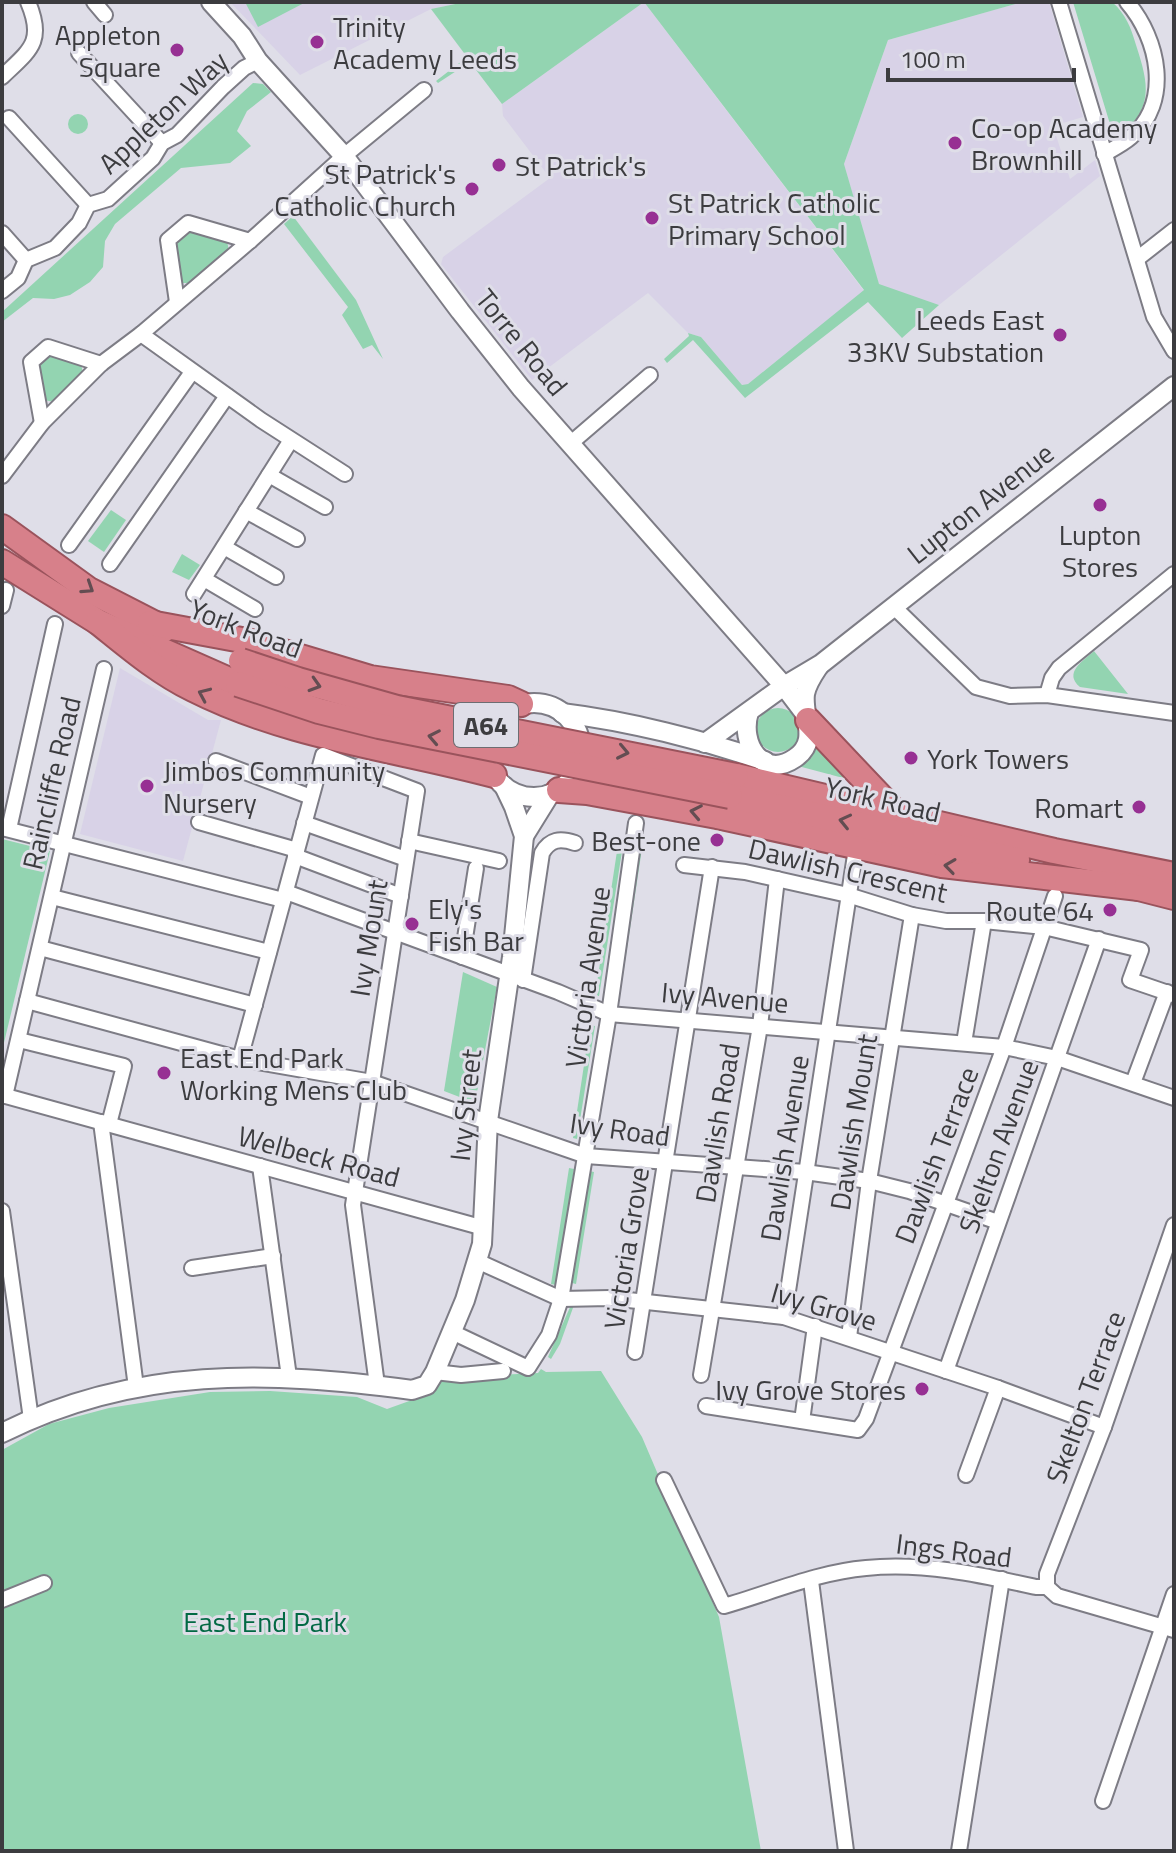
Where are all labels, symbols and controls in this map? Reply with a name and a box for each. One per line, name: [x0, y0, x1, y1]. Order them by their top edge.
place label: Trinity Academy Leeds: [333, 5, 517, 80]
place label: Appleton Square: [55, 13, 161, 88]
scale bar: [888, 32, 1074, 82]
marker: Trinity Academy Leeds: [308, 33, 326, 51]
street label: Appleton Way: [88, 40, 238, 184]
marker: Appleton Square: [168, 41, 186, 59]
text: 100 m: [900, 41, 966, 77]
place label: Co-op Academy Brownhill: [971, 106, 1157, 181]
marker: Co-op Academy Brownhill: [946, 134, 964, 152]
place label: St Patrick's: [515, 144, 646, 187]
place label: St Patrick's Catholic Church: [274, 152, 456, 227]
marker: St Patrick's: [490, 156, 508, 174]
marker: St Patrick's Catholic Church: [463, 180, 481, 198]
place label: St Patrick Catholic Primary School: [668, 181, 881, 256]
marker: St Patrick Catholic Primary School: [643, 209, 661, 227]
street label: Torre Road: [465, 279, 579, 405]
place label: Leeds East 33KV Substation: [847, 298, 1044, 373]
marker: Leeds East 33KV Substation: [1051, 326, 1069, 344]
street label: Lupton Avenue: [897, 432, 1063, 574]
marker: Lupton Stores: [1091, 496, 1109, 514]
place label: Lupton Stores: [1059, 513, 1141, 588]
one-way arrow: [79, 579, 94, 594]
street label: York Road: [183, 587, 309, 669]
one-way arrow: [307, 676, 321, 692]
one-way arrow: [198, 688, 212, 704]
street label: Raincliffe Road: [10, 692, 92, 874]
road number: A64: [454, 703, 518, 747]
one-way arrow: [427, 729, 441, 746]
place label: York Towers: [927, 737, 1069, 780]
one-way arrow: [616, 743, 629, 760]
place label: Jimbos Community Nursery: [163, 749, 385, 824]
marker: York Towers: [902, 749, 920, 767]
street label: York Road: [821, 765, 945, 833]
marker: Jimbos Community Nursery: [138, 777, 156, 795]
place label: Romart: [1034, 786, 1123, 829]
marker: Romart: [1130, 798, 1148, 816]
one-way arrow: [689, 805, 703, 822]
one-way arrow: [838, 813, 852, 830]
place label: Best-one: [591, 819, 701, 862]
street label: Dawlish Crescent: [744, 826, 952, 914]
marker: Best-one: [708, 831, 726, 849]
one-way arrow: [944, 858, 957, 875]
street label: Ivy Mount: [338, 876, 398, 1000]
street label: Victoria Avenue: [553, 883, 621, 1071]
place label: Ely's Fish Bar: [428, 887, 524, 962]
place label: Route 64: [986, 889, 1094, 932]
marker: Route 64: [1101, 901, 1119, 919]
marker: Ely's Fish Bar: [403, 915, 421, 933]
street label: Ivy Avenue: [660, 970, 790, 1024]
street label: Dawlish Mount: [818, 1031, 888, 1213]
place label: East End Park Working Mens Club: [180, 1036, 407, 1111]
street label: Dawlish Road: [683, 1040, 751, 1206]
street label: Ivy Street: [438, 1047, 492, 1163]
street label: Dawlish Avenue: [748, 1052, 820, 1244]
street label: Skelton Avenue: [947, 1053, 1049, 1239]
street label: Dawlish Terrace: [883, 1060, 989, 1250]
marker: East End Park Working Mens Club: [155, 1064, 173, 1082]
street label: Ivy Road: [567, 1101, 673, 1157]
street label: Welbeck Road: [233, 1114, 405, 1198]
street label: Victoria Grove: [592, 1164, 660, 1332]
street label: Ivy Grove: [766, 1270, 882, 1342]
street label: Skelton Terrace: [1034, 1305, 1136, 1489]
place label: Ivy Grove Stores: [715, 1368, 906, 1411]
marker: Ivy Grove Stores: [913, 1380, 931, 1398]
street label: Ings Road: [894, 1522, 1014, 1578]
park label: East End Park: [183, 1600, 347, 1643]

